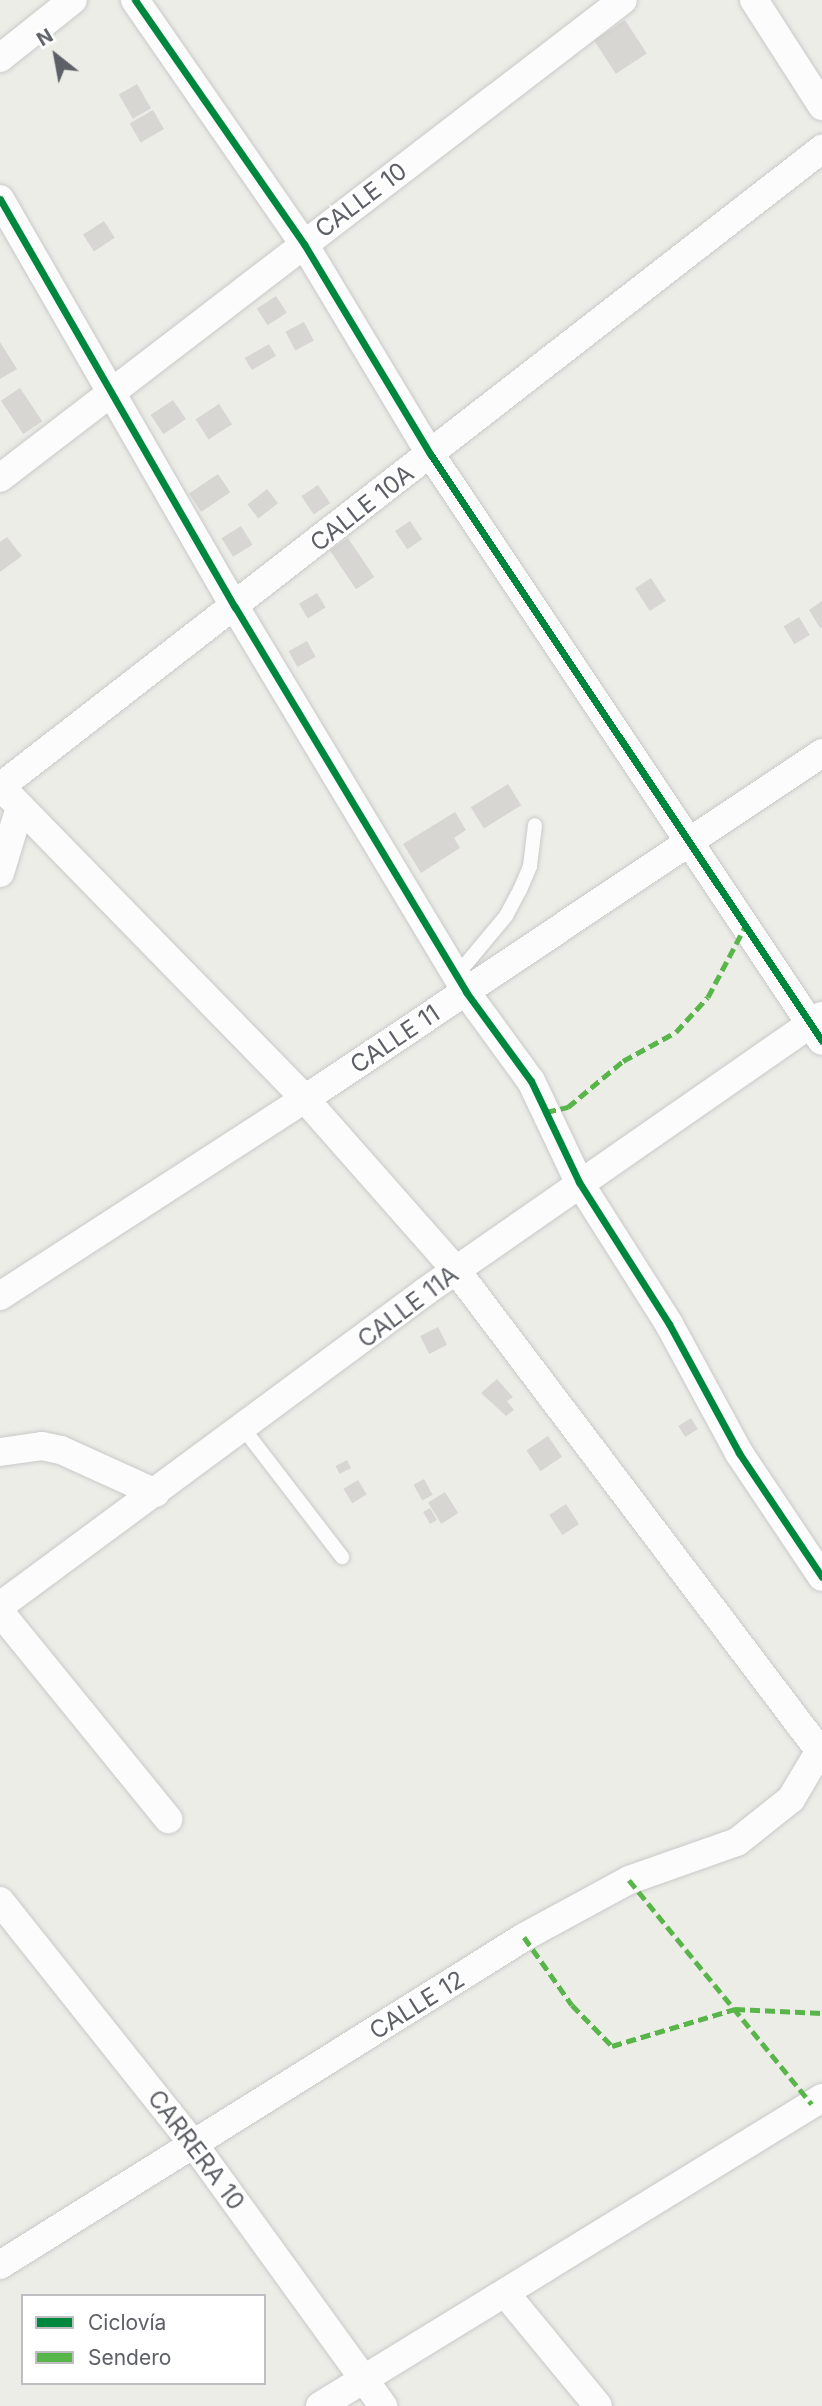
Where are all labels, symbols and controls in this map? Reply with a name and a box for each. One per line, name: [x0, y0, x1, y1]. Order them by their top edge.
north arrow: [21, 21, 91, 91]
text: N: [33, 24, 57, 51]
street label: CALLE 10: [310, 156, 412, 244]
street label: CALLE 10A: [305, 459, 419, 557]
street label: CALLE 11: [345, 999, 445, 1079]
street label: CALLE 11A: [352, 1260, 464, 1354]
street label: CALLE 12: [364, 1965, 470, 2045]
street label: CARRERA 10: [142, 2084, 250, 2216]
legend: [21, 2294, 266, 2385]
text: Ciclovía: [88, 2310, 166, 2335]
text: Sendero: [88, 2345, 171, 2370]

